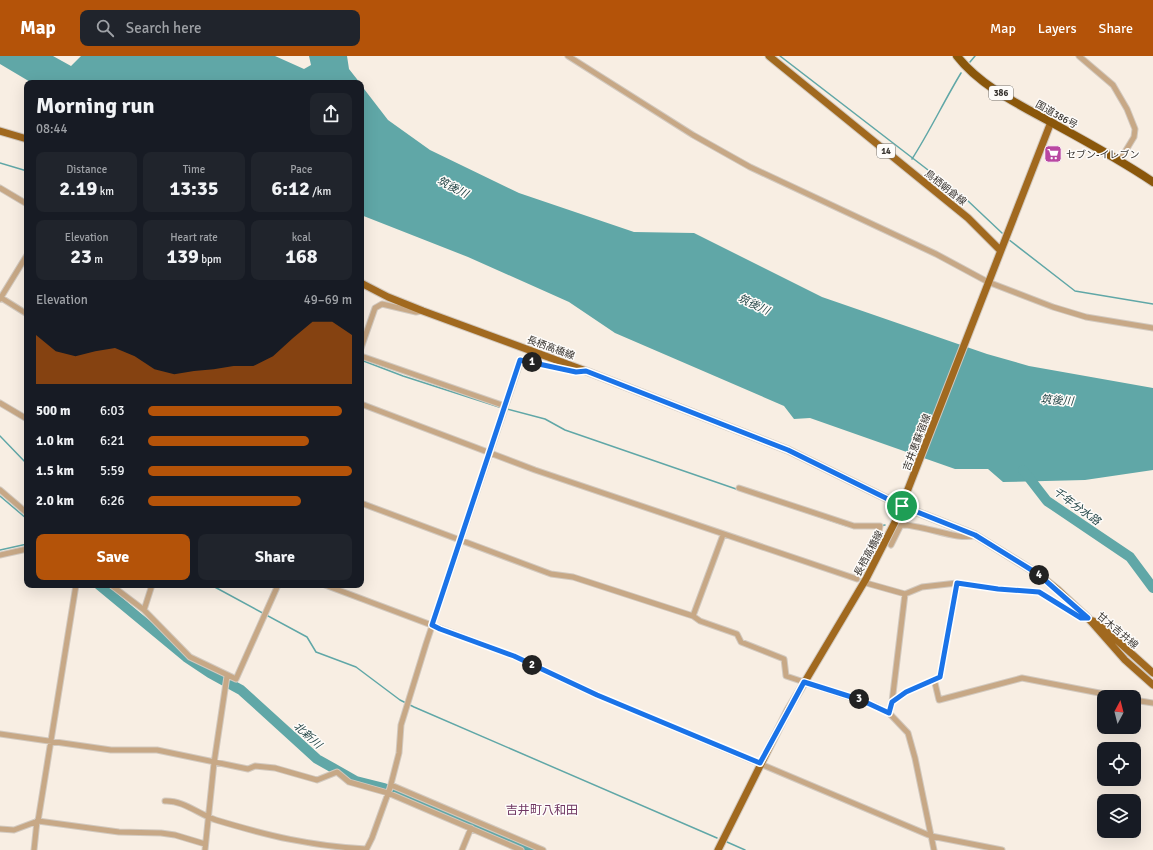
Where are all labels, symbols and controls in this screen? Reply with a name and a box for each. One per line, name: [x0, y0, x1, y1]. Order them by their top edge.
search box: [80, 10, 360, 46]
text: Map: [20, 16, 56, 40]
icon: search: [94, 17, 116, 39]
text: Search here: [126, 19, 201, 37]
text: Map: [990, 20, 1016, 37]
text: Layers: [1038, 20, 1077, 37]
text: Share: [1099, 20, 1133, 37]
road number: 386: [989, 86, 1013, 100]
text: Morning run: [36, 92, 155, 119]
button: share: [310, 93, 352, 135]
street label: 国道386号: [1033, 98, 1080, 131]
text: 08:44: [36, 121, 68, 137]
road number: 14: [877, 144, 895, 158]
supermarket icon: セブン-イレブン: [1043, 144, 1063, 164]
place label: セブン-イレブン: [1066, 149, 1140, 161]
text: Distance: [66, 163, 107, 176]
text: Time: [183, 163, 205, 176]
text: Pace: [290, 163, 312, 176]
street label: 鳥栖朝倉線: [922, 167, 969, 208]
water label: 筑後川: [435, 174, 471, 201]
text: 2.19: [59, 176, 97, 201]
text: 13:35: [169, 176, 219, 201]
text: 6:12: [272, 176, 310, 201]
text: km: [97, 185, 114, 198]
text: /km: [310, 185, 331, 198]
text: Elevation: [65, 231, 109, 244]
text: Heart rate: [170, 231, 218, 244]
text: kcal: [292, 231, 311, 244]
text: 23: [70, 244, 92, 269]
text: 139: [166, 244, 199, 269]
text: 168: [285, 244, 318, 269]
text: m: [92, 253, 103, 266]
text: bpm: [199, 253, 222, 266]
text: Elevation: [36, 292, 88, 308]
text: 49–69 m: [304, 292, 352, 308]
water label: 筑後川: [736, 292, 772, 318]
street label: 長栖高橋線: [525, 334, 576, 362]
pin: 1: [522, 352, 542, 372]
text: 1: [529, 355, 535, 368]
water label: 筑後川: [1040, 393, 1075, 408]
text: 500 m: [36, 403, 70, 419]
text: 6:03: [100, 403, 125, 419]
street label: 吉井恵蘇宿線: [901, 412, 933, 473]
text: 1.0 km: [36, 433, 74, 449]
text: 6:21: [100, 433, 125, 449]
text: 1.5 km: [36, 463, 74, 479]
text: 5:59: [100, 463, 125, 479]
water label: 千年分水路: [1051, 485, 1104, 528]
pin: [885, 489, 919, 523]
text: 2.0 km: [36, 493, 74, 509]
text: 6:26: [100, 493, 125, 509]
icon: arrive: [891, 495, 913, 517]
street label: 長栖高橋線: [852, 529, 886, 578]
button: Save: [36, 534, 190, 580]
button: Share: [198, 534, 352, 580]
pin: 4: [1029, 565, 1049, 585]
text: 4: [1036, 568, 1042, 581]
street label: 甘木吉井線: [1094, 610, 1140, 651]
pin: 2: [522, 655, 542, 675]
text: 2: [529, 658, 535, 671]
pin: 3: [849, 689, 869, 709]
north arrow: [1097, 690, 1141, 734]
map controls: [1097, 690, 1141, 838]
text: 3: [856, 692, 862, 705]
water label: 北新川: [291, 720, 325, 752]
button: locate: [1097, 742, 1141, 786]
button: layers: [1097, 794, 1141, 838]
district label: 吉井町八和田: [506, 803, 578, 818]

